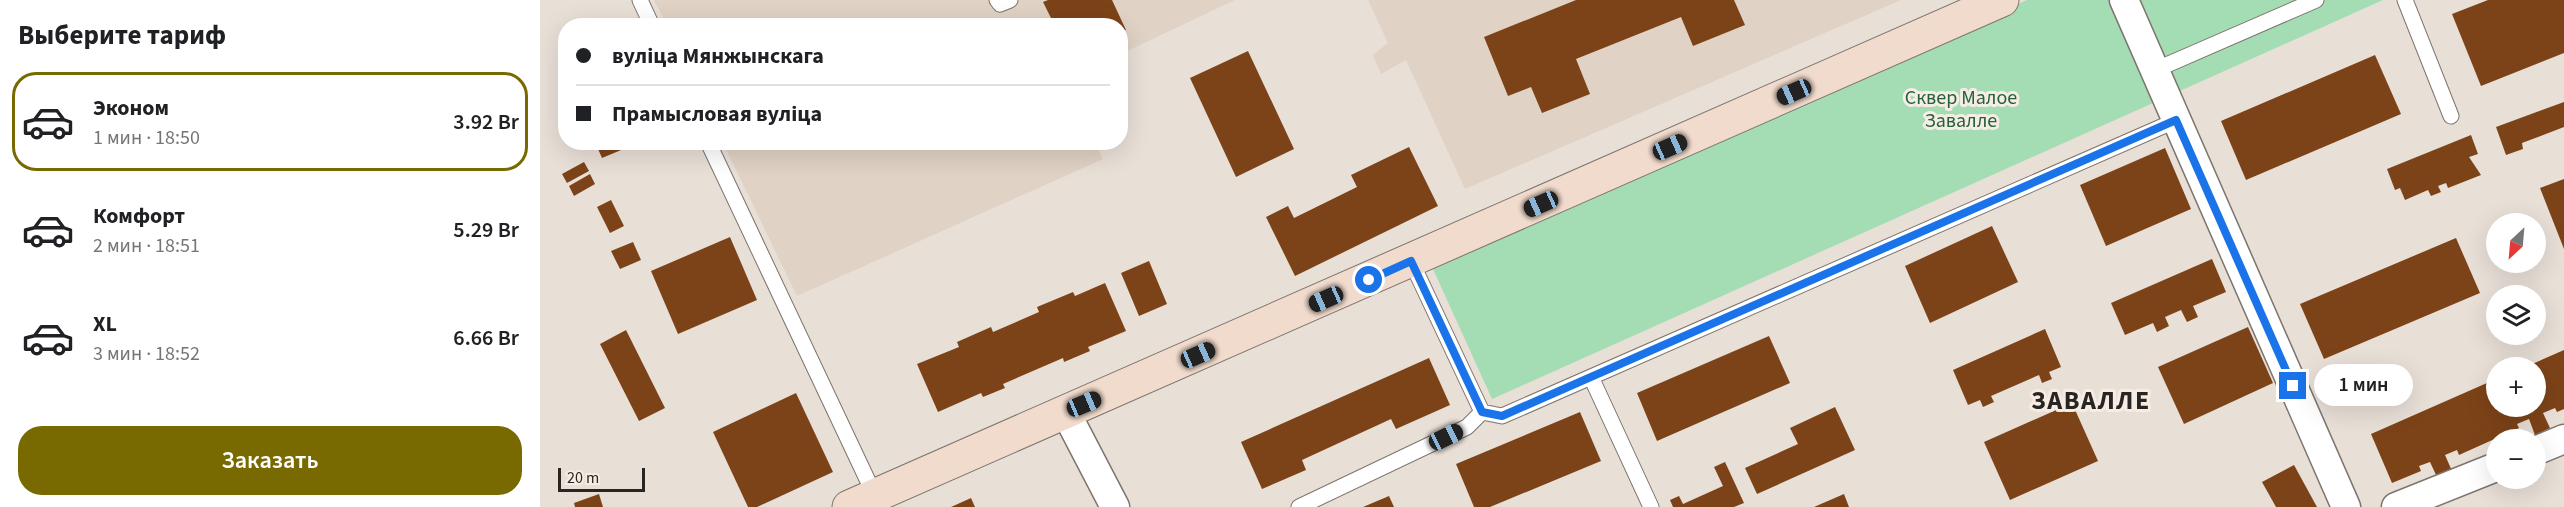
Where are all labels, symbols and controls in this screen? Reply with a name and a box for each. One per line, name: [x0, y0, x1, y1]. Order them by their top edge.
text: Выберите тариф: [18, 16, 226, 55]
text: вуліца Мянжынскага: [612, 40, 824, 72]
car: [1774, 76, 1814, 108]
park label: Сквер Малое Завалле: [1905, 84, 2017, 135]
text: Эконом: [93, 92, 169, 124]
icon: car: [21, 95, 75, 149]
text: Прамысловая вуліца: [612, 98, 822, 130]
text: 3.92 Br: [453, 106, 519, 138]
text: 1 мин · 18:50: [93, 124, 200, 152]
car: [1650, 131, 1690, 163]
car: [1521, 188, 1561, 220]
text: Комфорт: [93, 200, 185, 232]
icon: car: [21, 203, 75, 257]
north arrow: [2486, 213, 2546, 273]
map controls: [2486, 213, 2546, 489]
text: 5.29 Br: [453, 214, 519, 246]
text: 2 мин · 18:51: [93, 232, 200, 260]
route start: [1355, 266, 1382, 293]
car: [1306, 283, 1346, 315]
button: layers: [2486, 285, 2546, 345]
text: XL: [93, 308, 117, 340]
icon: car: [21, 311, 75, 365]
text: 6.66 Br: [453, 322, 519, 354]
car: [1178, 339, 1218, 371]
text: 3 мин · 18:52: [93, 340, 200, 368]
button: +: [2486, 357, 2546, 417]
callout: 1 мин: [2314, 365, 2413, 407]
text: 1 мин: [2338, 371, 2389, 399]
route end: [2279, 372, 2306, 399]
district label: ЗАВАЛЛЕ: [2031, 382, 2151, 419]
car: [1064, 389, 1104, 419]
car: [1426, 421, 1466, 453]
button: Заказать: [18, 426, 522, 495]
button: −: [2486, 429, 2546, 489]
scale bar: [558, 465, 645, 492]
text: 20 m: [567, 467, 599, 489]

